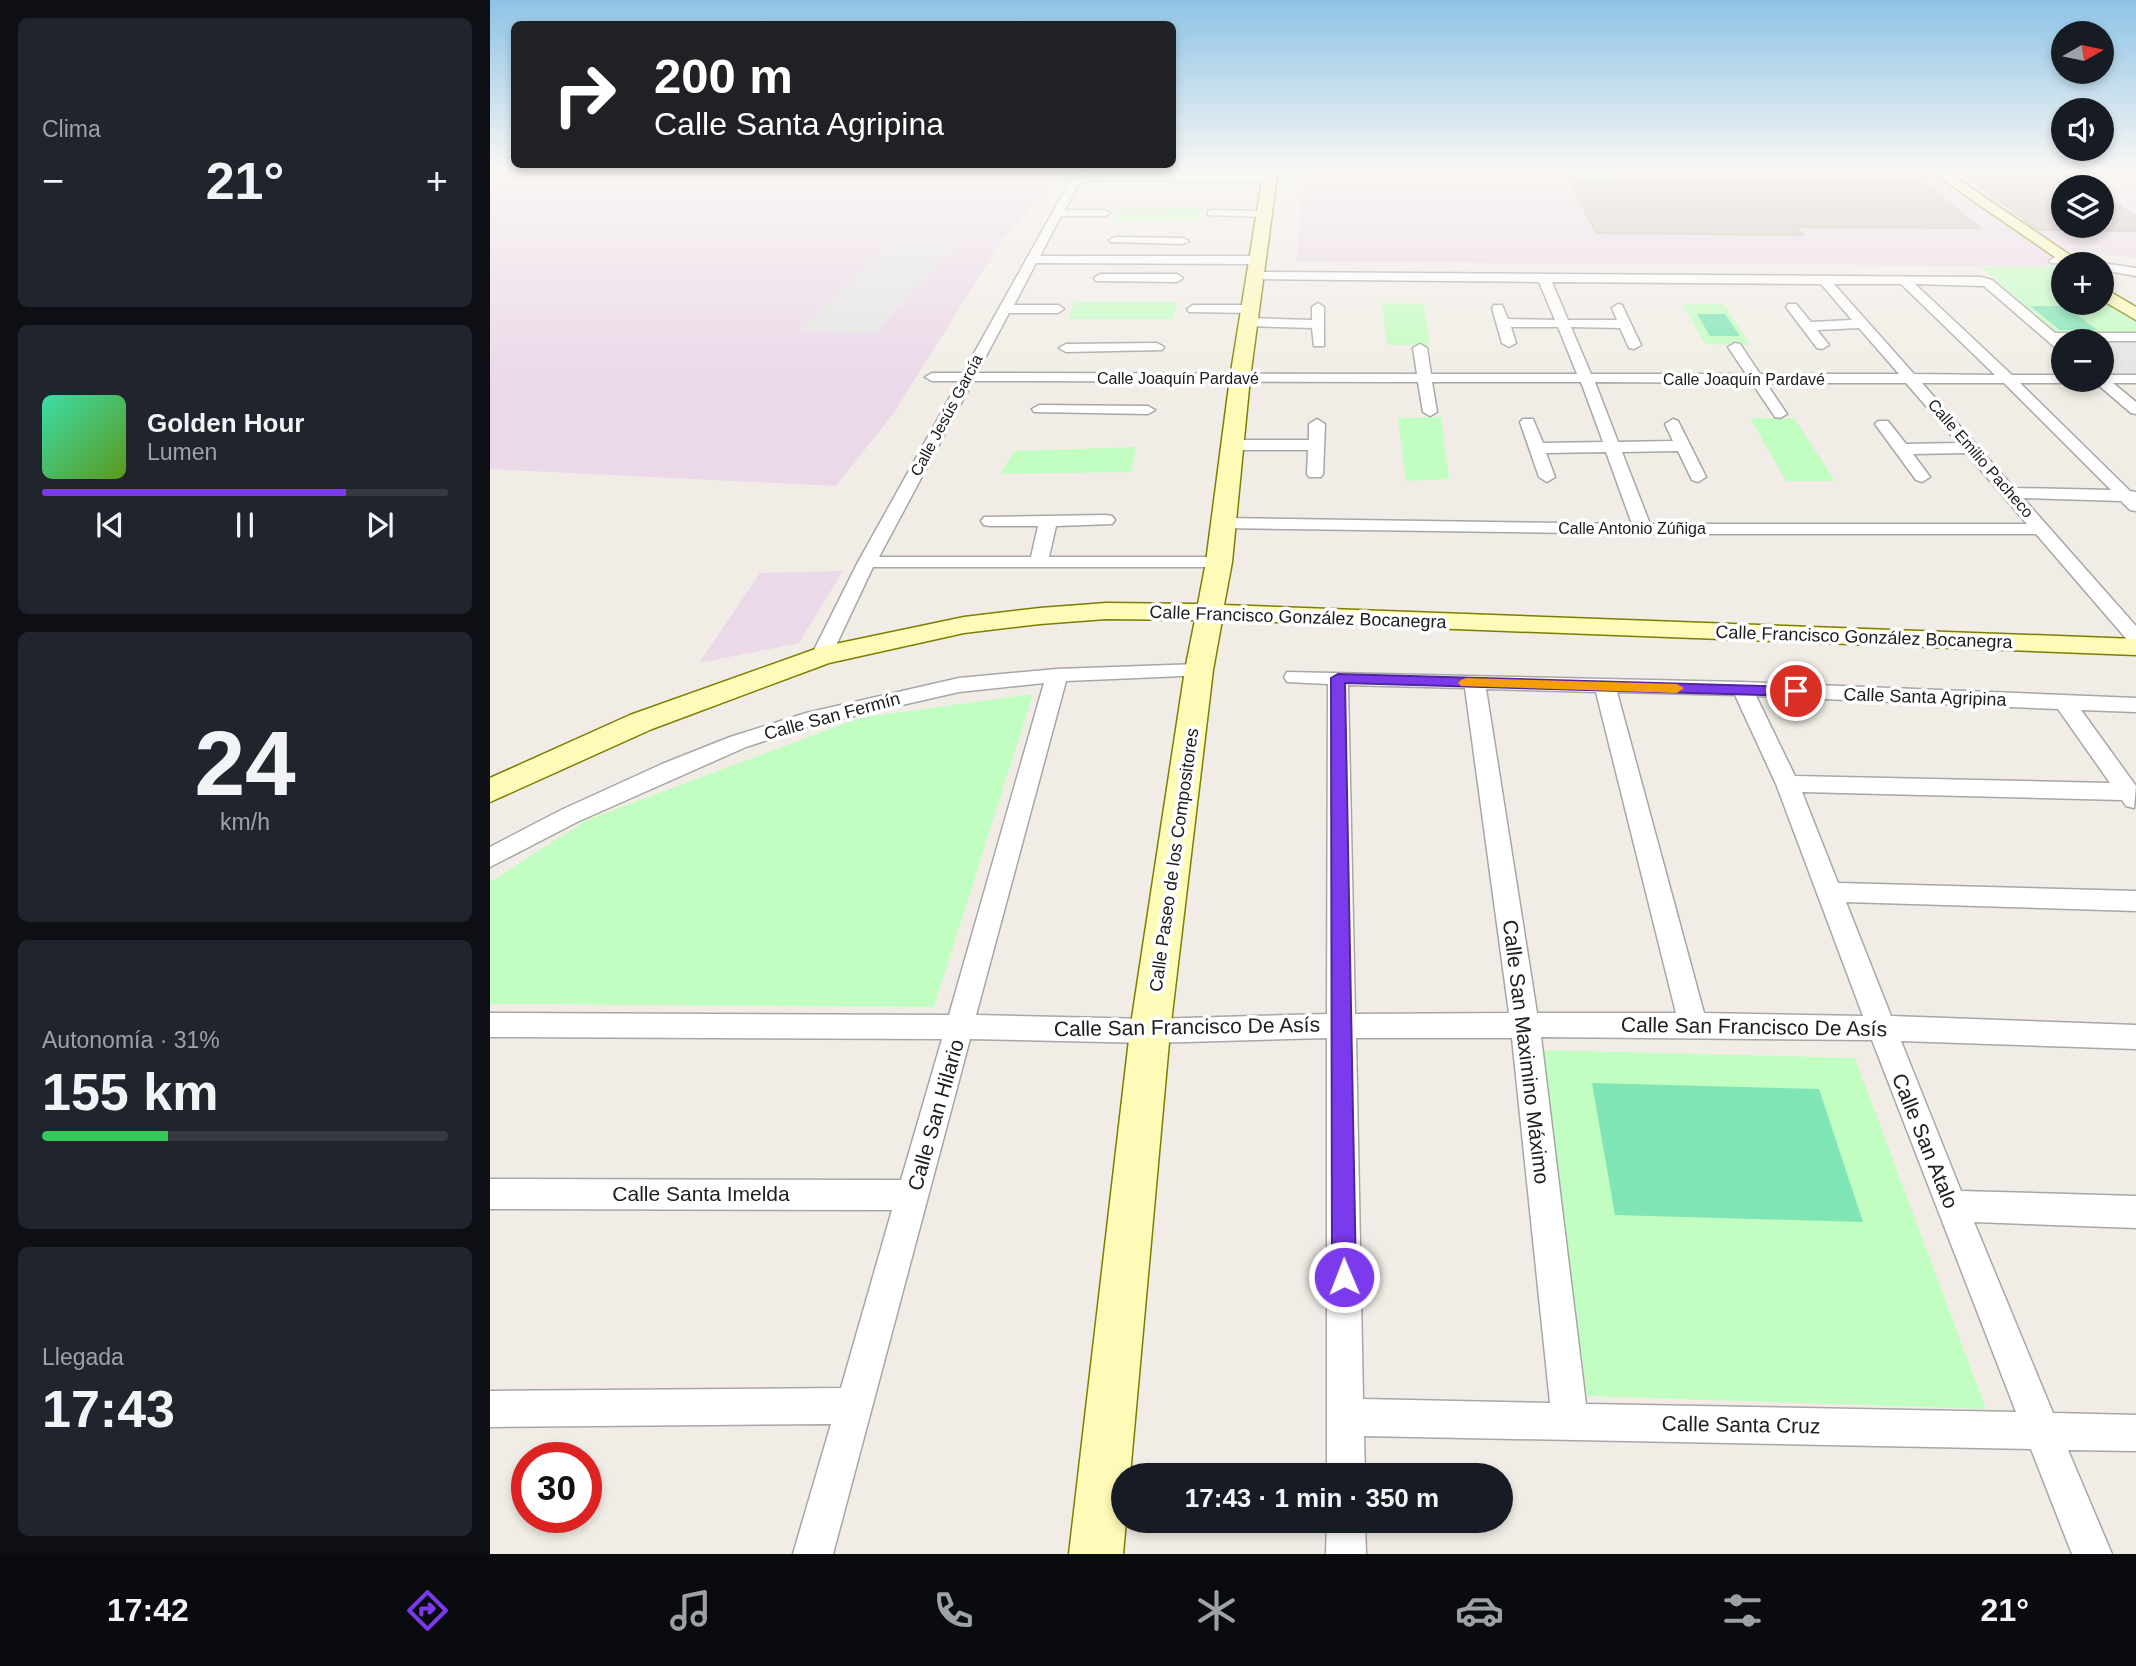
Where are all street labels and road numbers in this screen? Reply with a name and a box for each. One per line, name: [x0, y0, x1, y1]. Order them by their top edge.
street label: Calle Jesús García: [907, 351, 986, 479]
street label: Calle Joaquín Pardavé: [1097, 370, 1259, 387]
street label: Calle Joaquín Pardavé: [1663, 371, 1825, 388]
street label: Calle Emilio Pacheco: [1925, 396, 2037, 521]
street label: Calle Antonio Zúñiga: [1558, 520, 1706, 537]
street label: Calle Francisco González Bocanegra: [1149, 602, 1448, 632]
street label: Calle Francisco González Bocanegra: [1715, 622, 2014, 652]
street label: Calle Santa Agripina: [1843, 684, 2008, 710]
street label: Calle San Fermín: [762, 688, 902, 744]
street label: Calle Paseo de los Compositores: [1146, 727, 1202, 993]
street label: Calle San Maximino Máximo: [1499, 918, 1554, 1185]
street label: Calle San Francisco De Asís: [1054, 1013, 1320, 1040]
street label: Calle San Francisco De Asís: [1621, 1013, 1887, 1040]
street label: Calle San Hilario: [903, 1037, 968, 1193]
street label: Calle San Atalo: [1888, 1070, 1963, 1212]
street label: Calle Santa Imelda: [612, 1182, 790, 1205]
street label: Calle Santa Cruz: [1661, 1412, 1821, 1437]

